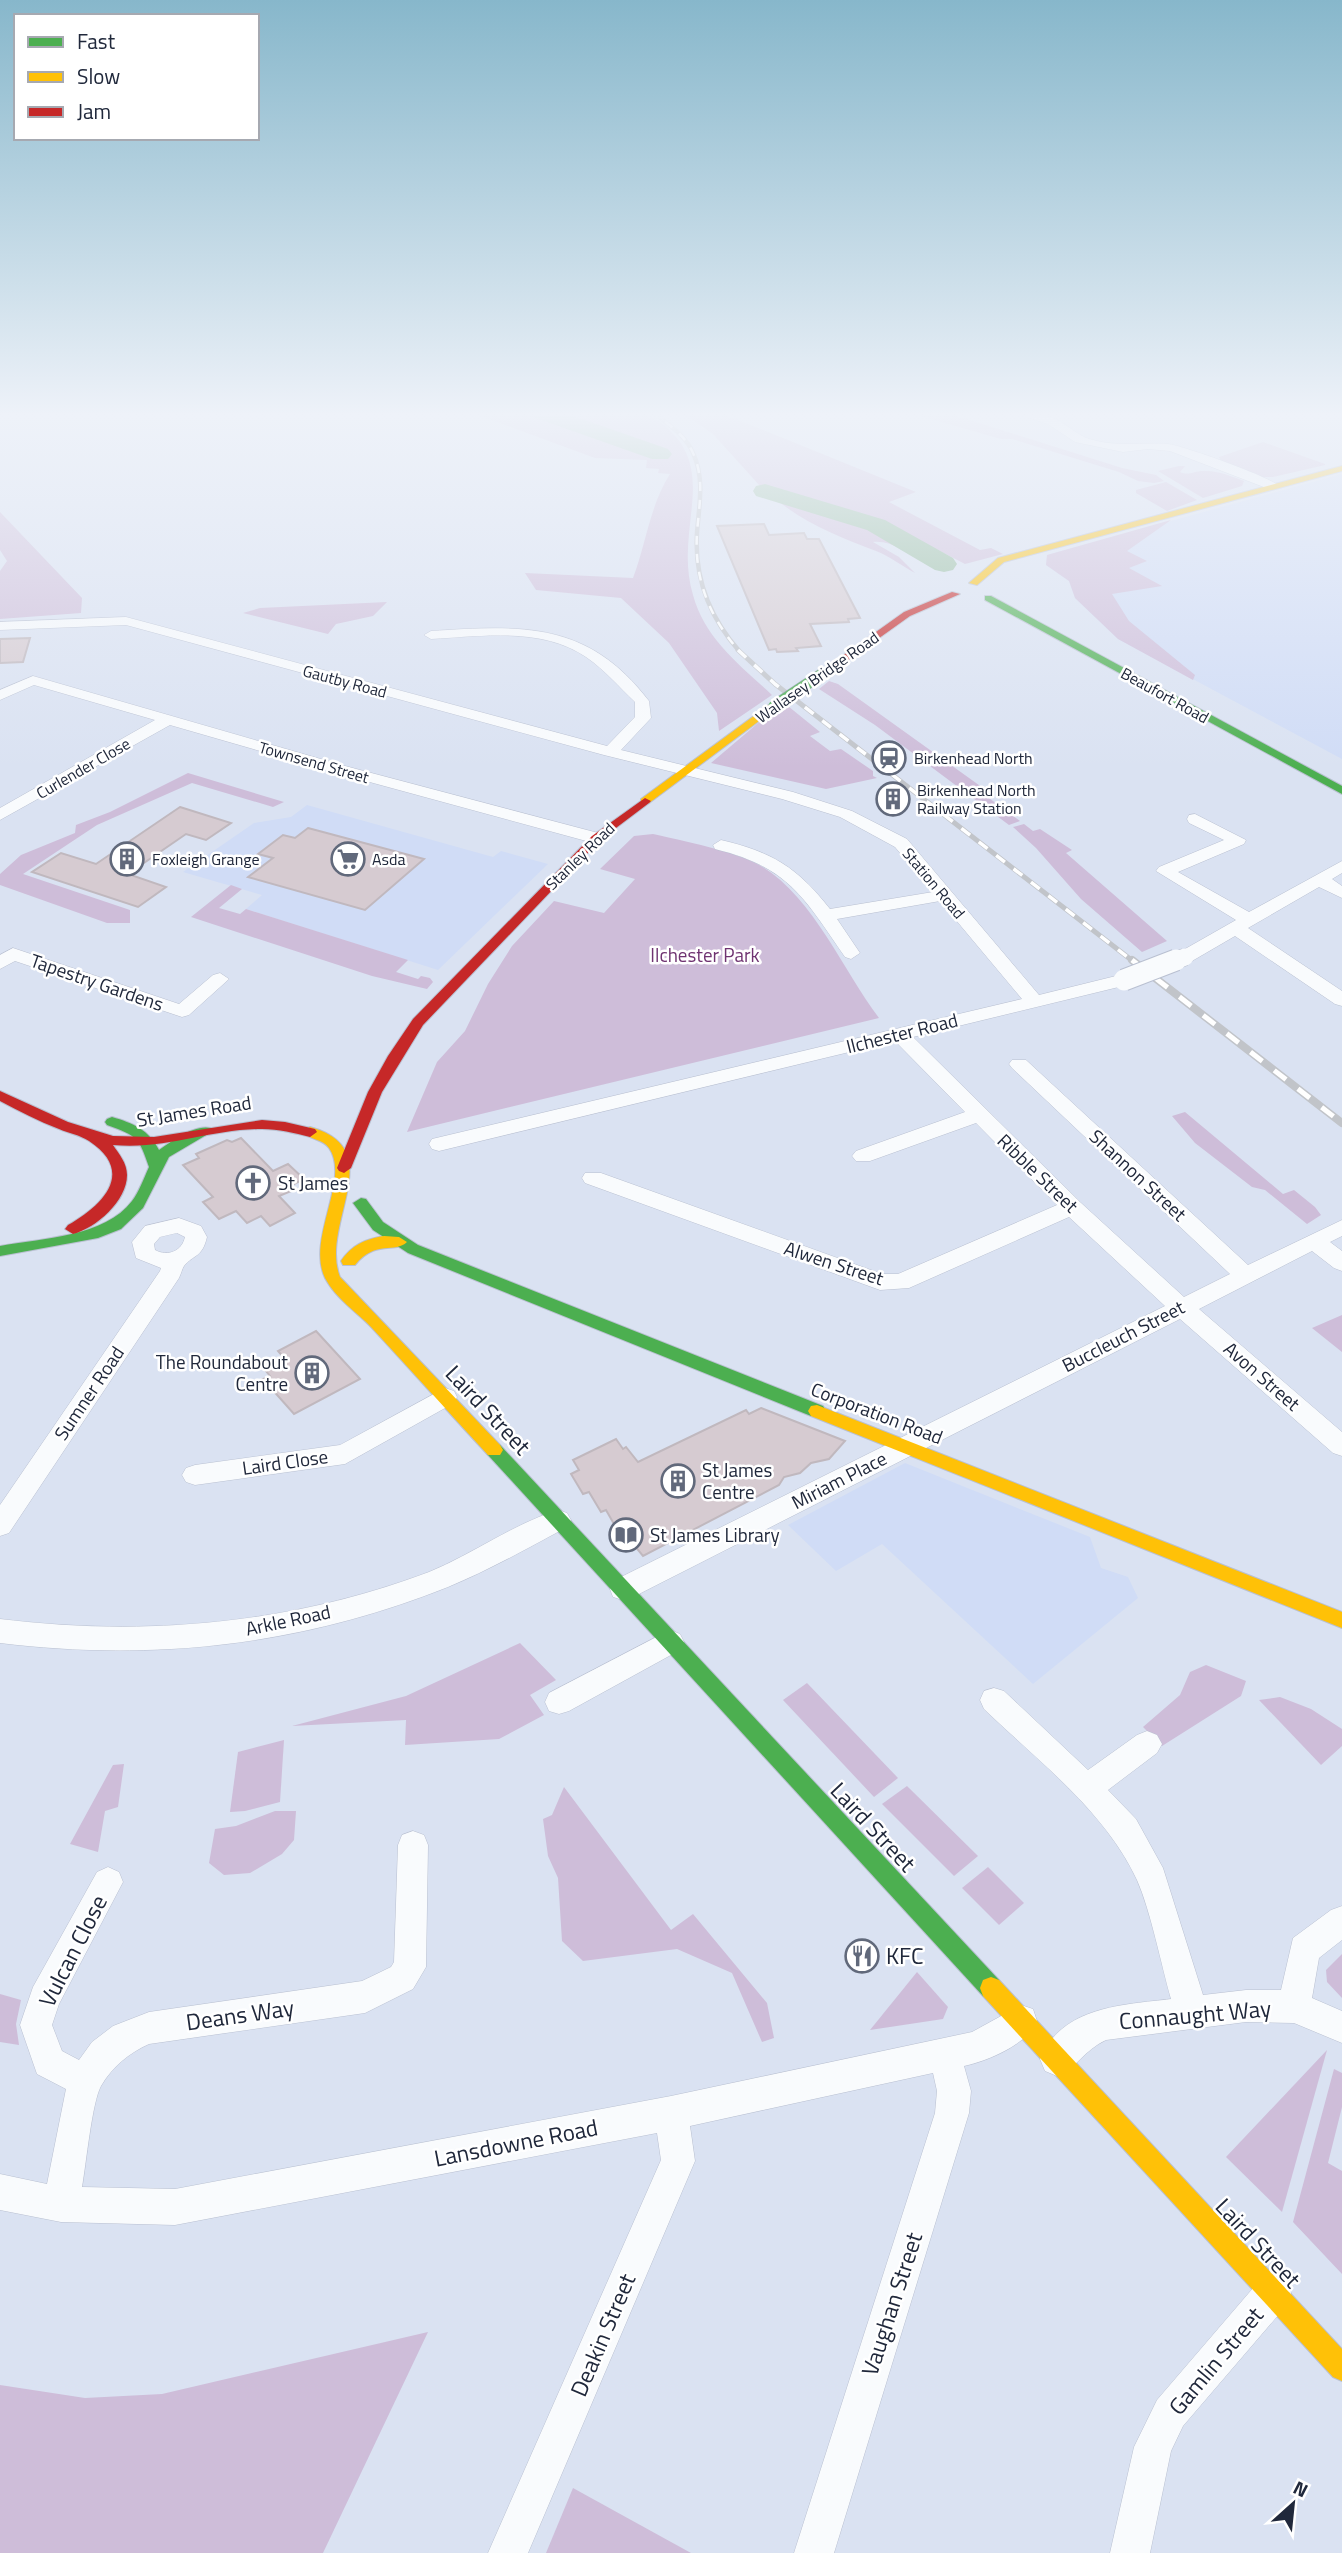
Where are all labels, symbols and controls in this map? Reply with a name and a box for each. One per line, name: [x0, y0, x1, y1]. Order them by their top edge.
legend: [14, 14, 259, 140]
text: Fast: [77, 25, 116, 57]
text: Slow: [77, 60, 120, 92]
text: Jam: [77, 95, 111, 127]
street label: Wallasey Bridge Road: [750, 625, 884, 729]
street label: Gautby Road: [300, 658, 390, 704]
street label: Beaufort Road: [1117, 661, 1213, 729]
street label: Curlender Close: [32, 731, 134, 805]
street label: Townsend Street: [256, 735, 372, 789]
station icon: Birkenhead North: [870, 739, 908, 777]
place label: Birkenhead North: [914, 746, 1033, 770]
place label: Birkenhead North Railway Station: [917, 778, 1036, 820]
building icon: Birkenhead North Railway Station: [874, 780, 912, 818]
street label: Stanley Road: [540, 817, 620, 895]
building icon: Foxleigh Grange: [108, 840, 146, 878]
supermarket icon: Asda: [329, 840, 367, 878]
street label: Station Road: [897, 842, 971, 924]
place label: Foxleigh Grange: [152, 847, 260, 871]
place label: Asda: [372, 847, 405, 871]
park label: Ilchester Park: [650, 940, 760, 969]
street label: Tapestry Gardens: [27, 945, 168, 1018]
street label: Ilchester Road: [843, 1005, 961, 1060]
street label: St James Road: [135, 1087, 253, 1134]
street label: Shannon Street: [1083, 1122, 1194, 1228]
street label: Ribble Street: [991, 1126, 1086, 1219]
church icon: St James: [234, 1164, 272, 1202]
place label: St James: [278, 1168, 348, 1197]
street label: Alwen Street: [781, 1233, 888, 1292]
street label: Buccleuch Street: [1056, 1292, 1189, 1379]
street label: Avon Street: [1218, 1334, 1307, 1417]
street label: Sumner Road: [46, 1340, 131, 1446]
place label: The Roundabout Centre: [156, 1347, 288, 1398]
building icon: The Roundabout Centre: [293, 1354, 331, 1392]
street label: Laird Street: [437, 1357, 539, 1462]
street label: Corporation Road: [807, 1374, 947, 1451]
street label: Laird Close: [240, 1441, 330, 1482]
street label: Miriam Place: [786, 1443, 891, 1516]
place label: St James Centre: [702, 1455, 772, 1506]
building icon: St James Centre: [659, 1462, 697, 1500]
library icon: St James Library: [607, 1516, 645, 1554]
place label: St James Library: [650, 1520, 780, 1549]
street label: Arkle Road: [243, 1596, 333, 1643]
street label: Laird Street: [822, 1774, 924, 1879]
street label: Vulcan Close: [29, 1889, 116, 2013]
restaurant icon: KFC: [843, 1937, 881, 1975]
place label: KFC: [886, 1938, 923, 1973]
street label: Deans Way: [184, 1990, 296, 2039]
street label: Connaught Way: [1117, 1990, 1273, 2039]
street label: Lansdowne Road: [431, 2109, 601, 2176]
street label: Laird Street: [1207, 2190, 1309, 2295]
street label: Vaughan Street: [852, 2228, 931, 2380]
street label: Deakin Street: [561, 2268, 644, 2402]
street label: Gamlin Street: [1160, 2299, 1271, 2422]
north arrow: [1258, 2469, 1328, 2539]
text: N: [1288, 2472, 1313, 2504]

